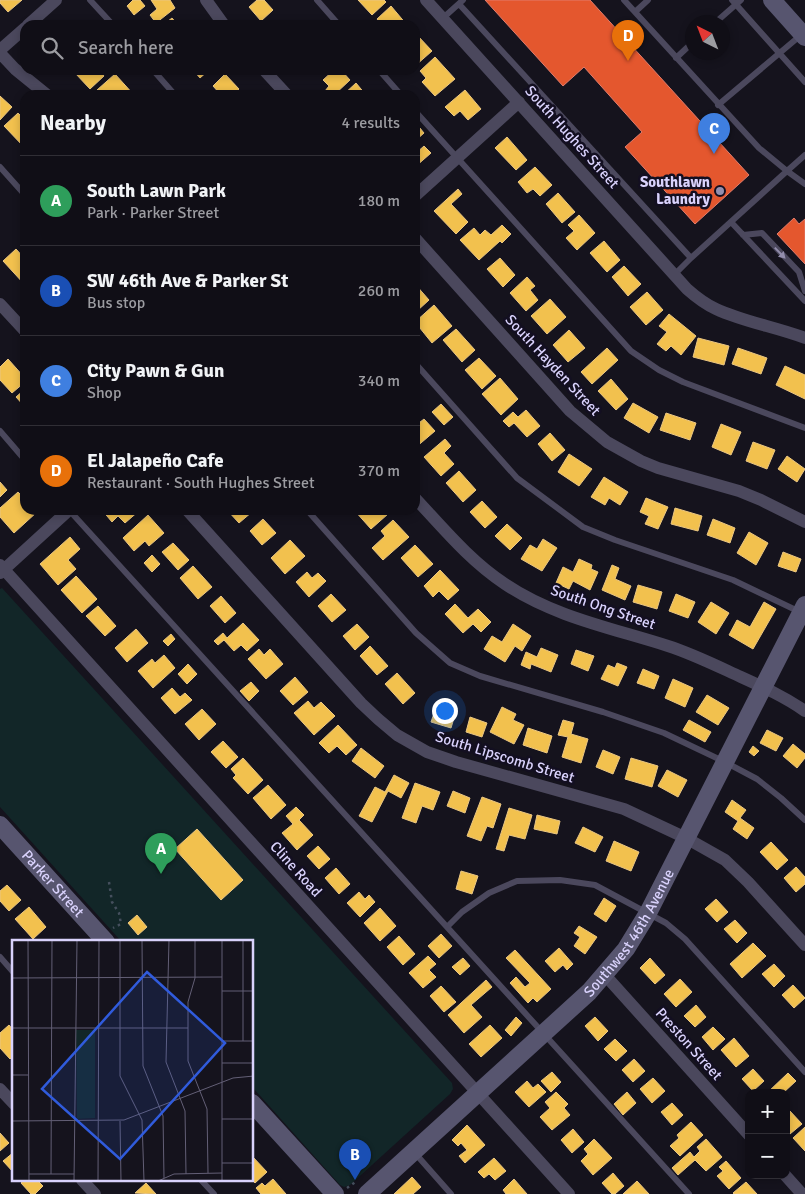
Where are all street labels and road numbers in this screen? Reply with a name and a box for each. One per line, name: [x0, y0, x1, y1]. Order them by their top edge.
street label: South Hughes Street: [521, 82, 623, 192]
street label: South Hayden Street: [502, 311, 604, 419]
street label: South Ong Street: [548, 581, 658, 633]
street label: South Lipscomb Street: [433, 727, 577, 787]
street label: Cline Road: [266, 838, 326, 901]
street label: Parker Street: [18, 846, 88, 921]
street label: Southwest 46th Avenue: [580, 866, 678, 1001]
street label: Preston Street: [652, 1004, 726, 1084]

